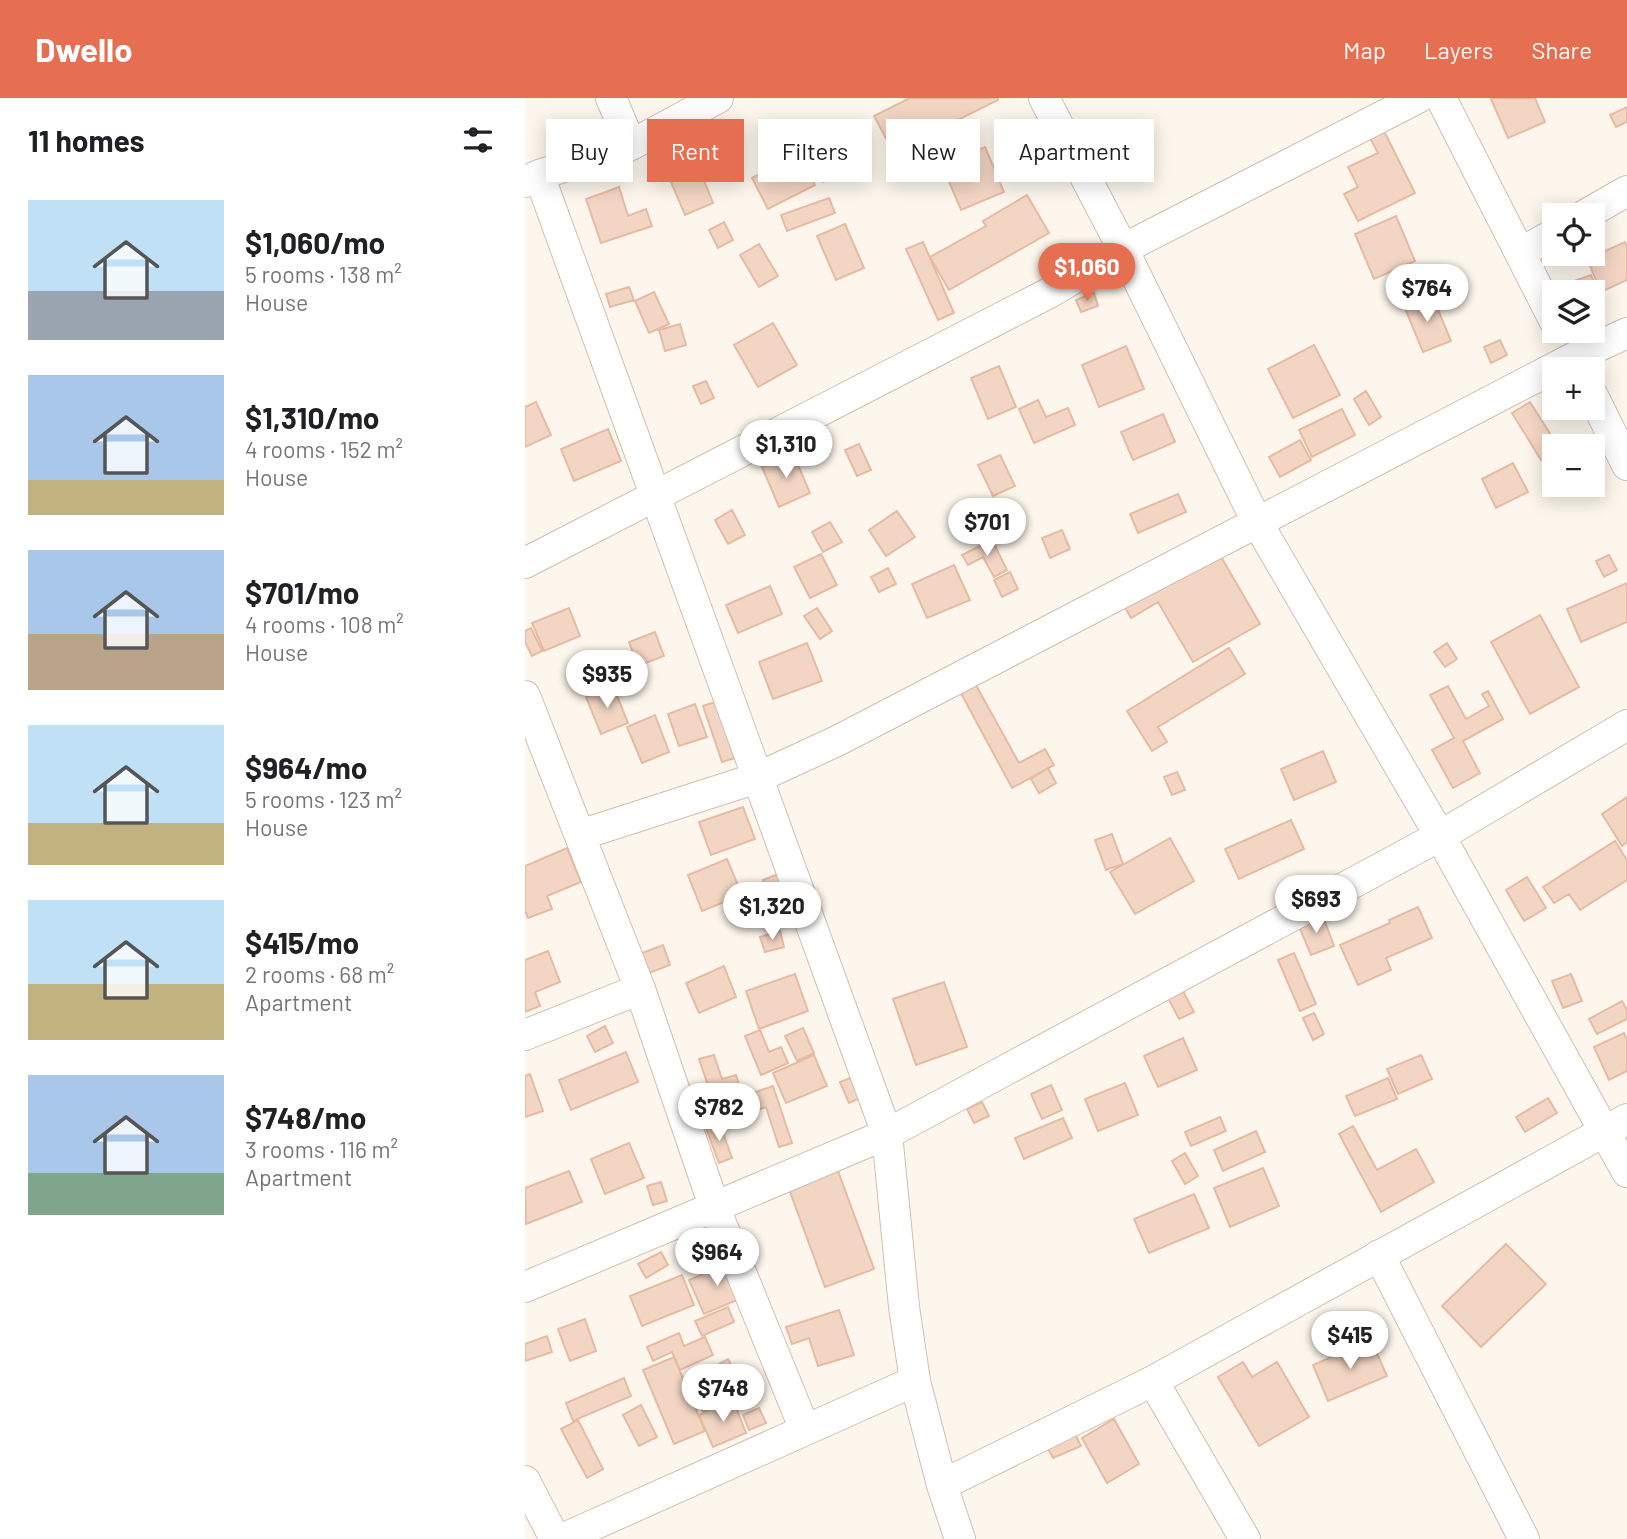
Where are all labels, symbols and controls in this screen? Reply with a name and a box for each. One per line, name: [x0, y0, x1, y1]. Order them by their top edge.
text: Dwello: [35, 29, 133, 69]
text: Map: [1343, 35, 1386, 64]
text: Layers: [1424, 35, 1493, 64]
text: Share: [1531, 35, 1592, 64]
chip: Buy: [546, 119, 633, 182]
chip: Rent: [647, 119, 744, 182]
chip: Filters: [758, 119, 872, 182]
chip: New: [886, 119, 980, 182]
chip: Apartment: [994, 119, 1154, 182]
icon: filters: [459, 121, 497, 159]
text: 11 homes: [28, 122, 145, 158]
map controls: [1542, 203, 1605, 497]
button: locate: [1542, 203, 1605, 266]
text: $1,060/mo: [245, 224, 385, 260]
icon: home: [84, 228, 168, 312]
pin: $1,060: [1030, 244, 1144, 303]
text: $1,060: [1054, 252, 1120, 280]
text: 5 rooms · 138 m²: [245, 260, 402, 288]
pin: $764: [1386, 264, 1468, 324]
text: $764: [1402, 273, 1452, 301]
button: layers: [1542, 280, 1605, 343]
text: House: [245, 288, 308, 316]
button: +: [1542, 357, 1605, 420]
text: $1,310/mo: [245, 399, 380, 435]
icon: home: [84, 403, 168, 487]
pin: $1,310: [729, 420, 843, 480]
text: $1,310: [756, 429, 817, 457]
button: −: [1542, 434, 1605, 497]
text: 4 rooms · 152 m²: [245, 435, 403, 463]
text: House: [245, 463, 308, 491]
pin: $701: [946, 498, 1028, 558]
text: $701: [964, 507, 1010, 535]
text: $701/mo: [245, 574, 359, 610]
icon: home: [84, 578, 168, 662]
text: 4 rooms · 108 m²: [245, 610, 404, 638]
text: House: [245, 638, 308, 666]
pin: $935: [566, 650, 648, 710]
text: $935: [582, 659, 632, 687]
text: $964/mo: [245, 749, 367, 785]
icon: home: [84, 753, 168, 837]
text: 5 rooms · 123 m²: [245, 785, 402, 813]
text: House: [245, 813, 308, 841]
pin: $693: [1275, 876, 1357, 935]
pin: $1,320: [715, 882, 829, 942]
text: $693: [1291, 884, 1341, 912]
text: $1,320: [739, 891, 805, 919]
text: $415/mo: [245, 924, 359, 960]
icon: home: [84, 928, 168, 1012]
text: 2 rooms · 68 m²: [245, 960, 394, 988]
text: Apartment: [245, 988, 352, 1016]
pin: $782: [678, 1084, 760, 1143]
text: $782: [694, 1092, 744, 1120]
text: $748/mo: [245, 1099, 366, 1135]
icon: home: [84, 1103, 168, 1187]
text: 3 rooms · 116 m²: [245, 1135, 398, 1163]
text: Apartment: [245, 1163, 352, 1191]
pin: $964: [676, 1228, 758, 1288]
text: $964: [691, 1237, 743, 1265]
pin: $415: [1309, 1312, 1391, 1371]
text: $415: [1327, 1320, 1373, 1348]
pin: $748: [682, 1364, 764, 1424]
text: $748: [698, 1373, 748, 1401]

